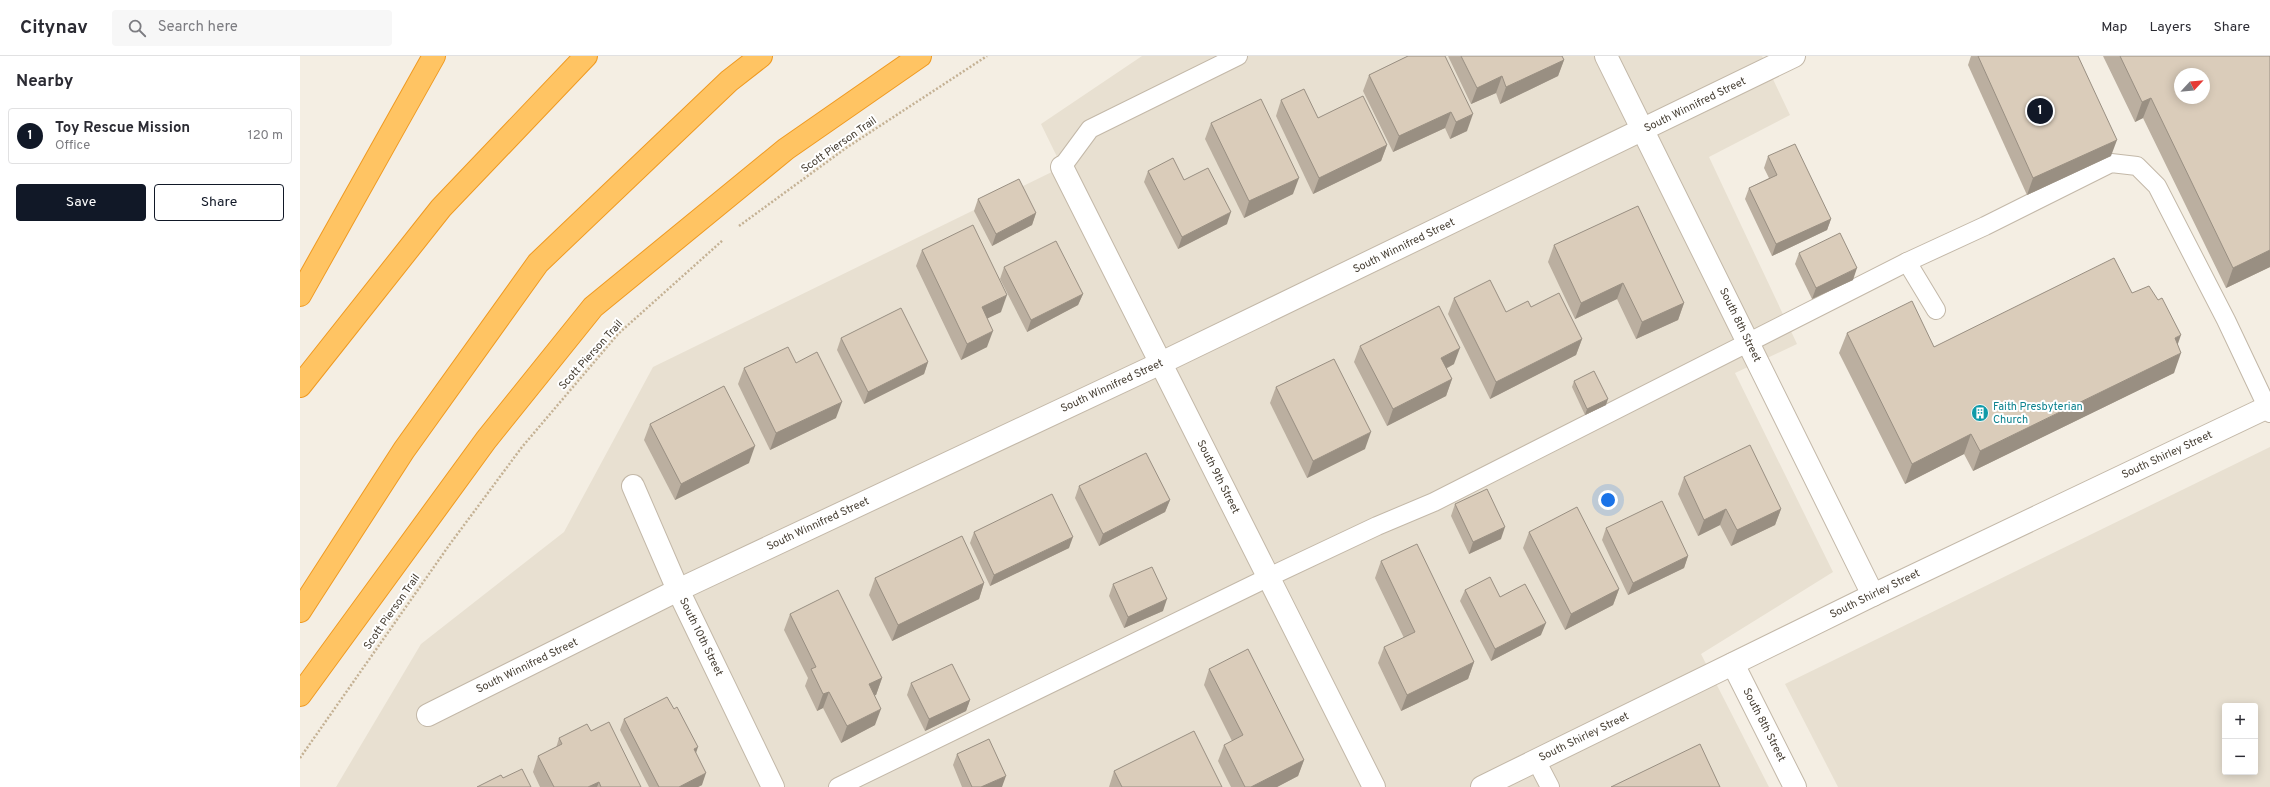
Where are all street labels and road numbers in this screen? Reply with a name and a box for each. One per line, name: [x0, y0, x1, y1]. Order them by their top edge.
street label: South Winnifred Street: [1642, 74, 1748, 136]
street label: Scott Pierson Trail: [798, 114, 880, 176]
street label: South Winnifred Street: [1351, 215, 1457, 277]
street label: South 8th Street: [1716, 286, 1764, 364]
street label: Scott Pierson Trail: [556, 317, 626, 393]
street label: South Winnifred Street: [1059, 356, 1165, 416]
street label: South Shirley Street: [2119, 428, 2215, 482]
street label: South 9th Street: [1193, 438, 1243, 516]
street label: South Winnifred Street: [765, 494, 871, 554]
street label: South Shirley Street: [1828, 566, 1922, 622]
street label: Scott Pierson Trail: [361, 571, 423, 653]
street label: South 10th Street: [676, 595, 726, 679]
street label: South Winnifred Street: [474, 635, 580, 697]
street label: South 8th Street: [1739, 686, 1789, 764]
street label: South Shirley Street: [1537, 709, 1631, 765]

